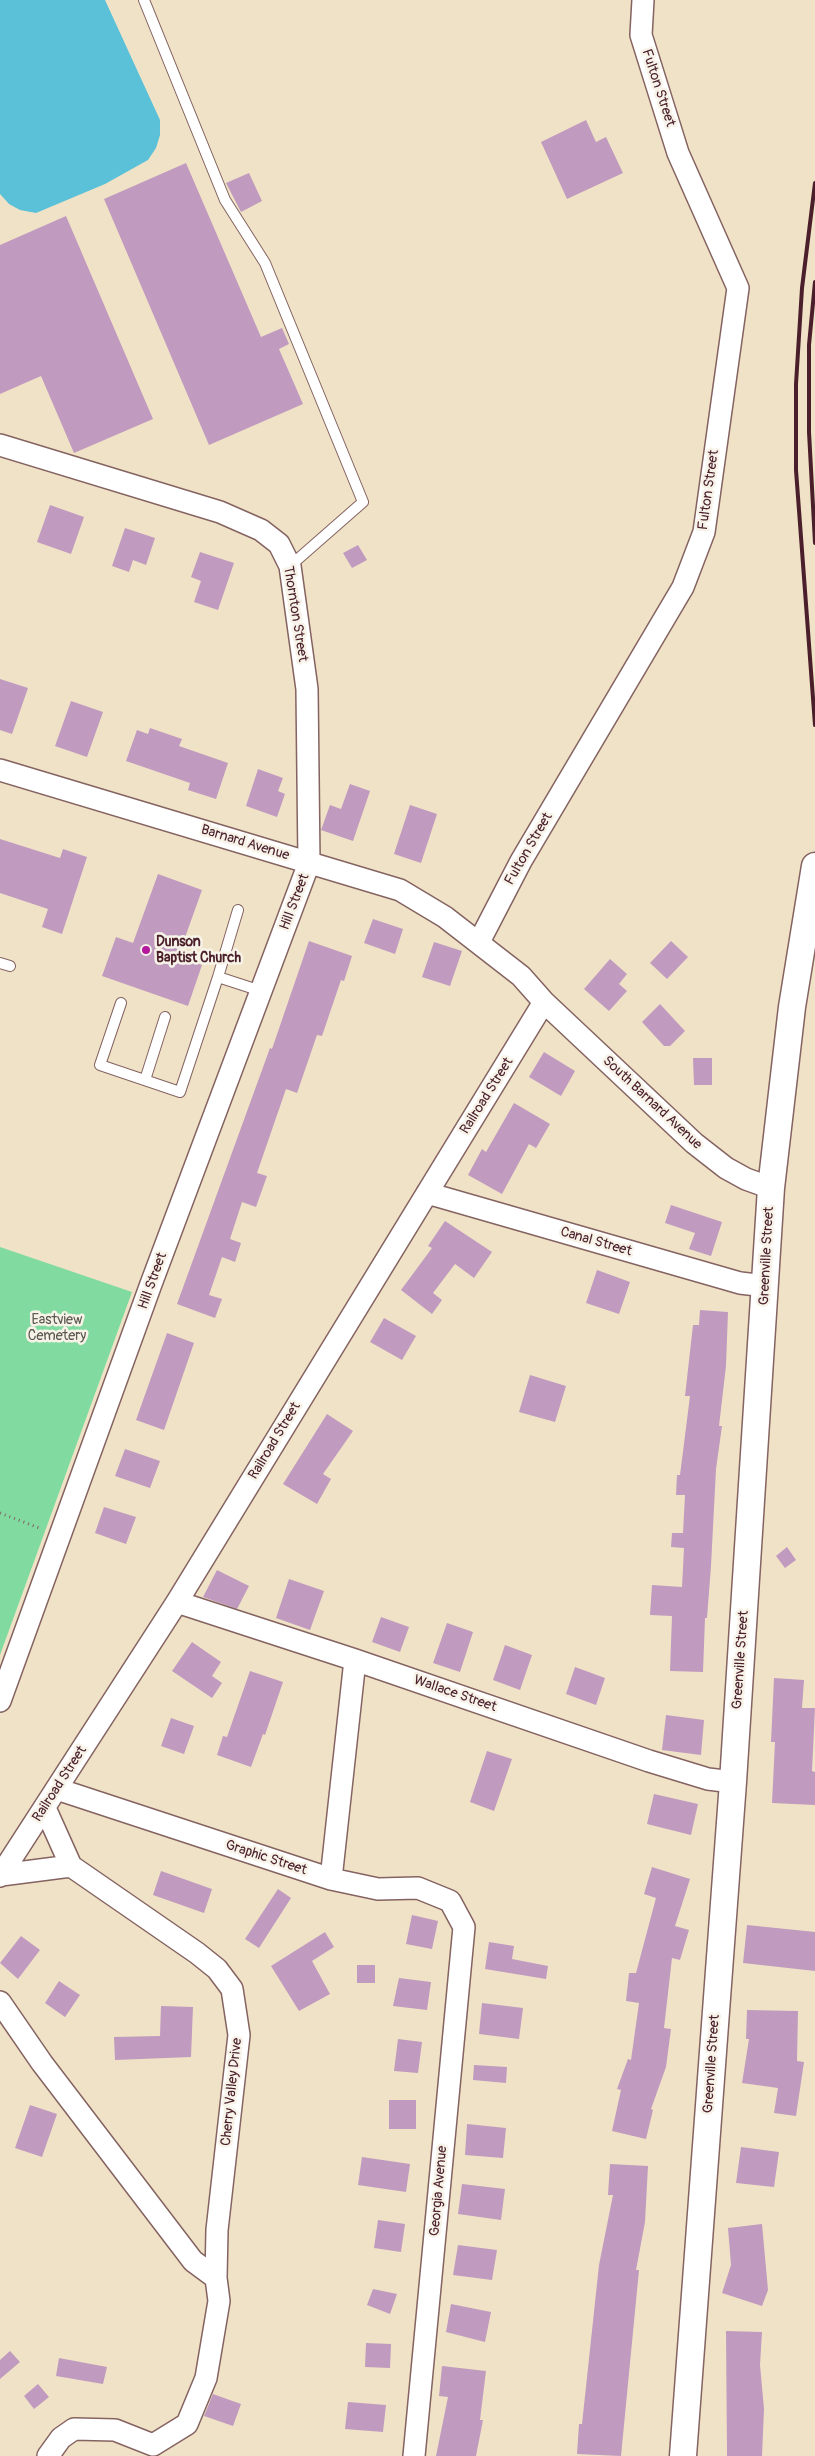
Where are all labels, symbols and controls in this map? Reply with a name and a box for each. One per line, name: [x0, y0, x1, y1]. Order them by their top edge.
street label: Fulton Street: [638, 47, 678, 129]
street label: Fulton Street: [695, 449, 723, 531]
street label: Thornton Street: [279, 565, 311, 663]
street label: Fulton Street: [502, 810, 556, 888]
street label: Barnard Avenue: [199, 822, 291, 864]
street label: Hill Street: [277, 871, 313, 933]
place label: Dunson Baptist Church: [156, 934, 241, 966]
marker: Dunson Baptist Church: [140, 944, 152, 956]
street label: South Barnard Avenue: [599, 1053, 705, 1153]
street label: Railroad Street: [457, 1055, 517, 1137]
street label: Greenville Street: [756, 1206, 778, 1306]
street label: Canal Street: [558, 1224, 634, 1260]
street label: Hill Street: [135, 1250, 171, 1312]
park label: Eastview Cemetery: [28, 1312, 86, 1344]
street label: Railroad Street: [245, 1399, 305, 1483]
street label: Greenville Street: [729, 1610, 753, 1710]
street label: Wallace Street: [411, 1672, 499, 1716]
street label: Railroad Street: [29, 1743, 91, 1825]
street label: Graphic Street: [223, 1837, 309, 1879]
street label: Greenville Street: [700, 2014, 724, 2114]
street label: Cherry Valley Drive: [218, 2037, 246, 2147]
street label: Georgia Avenue: [427, 2145, 451, 2237]

